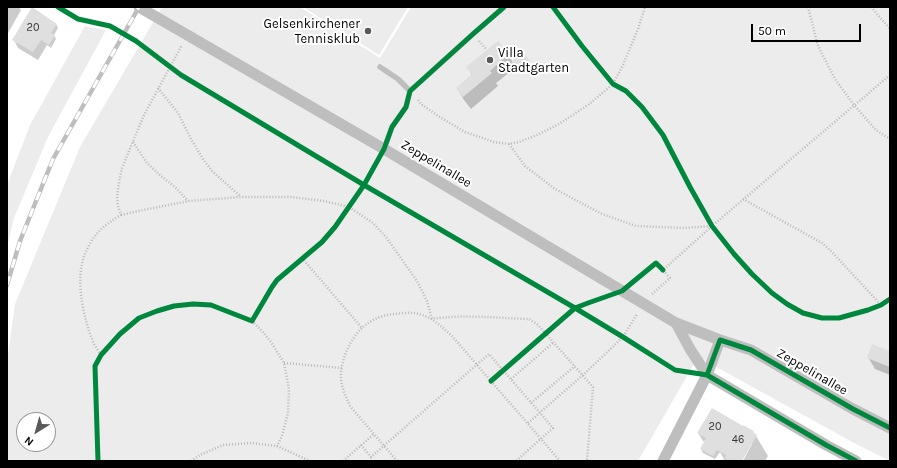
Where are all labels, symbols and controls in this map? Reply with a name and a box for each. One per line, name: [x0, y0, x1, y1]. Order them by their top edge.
place label: Gelsenkirchener Tennisklub: [264, 16, 360, 47]
scale bar: [753, 16, 863, 42]
house number: 20: [27, 21, 39, 35]
text: 50 m: [758, 24, 786, 38]
marker: Gelsenkirchener Tennisklub: [363, 26, 373, 36]
place label: Villa Stadtgarten: [498, 45, 569, 76]
marker: Villa Stadtgarten: [485, 55, 495, 65]
street label: Zeppelinallee: [398, 137, 474, 191]
street label: Zeppelinallee: [774, 345, 850, 399]
north arrow: [16, 412, 56, 452]
house number: 20: [709, 420, 721, 434]
house number: 46: [732, 433, 744, 447]
text: N: [22, 434, 36, 449]

